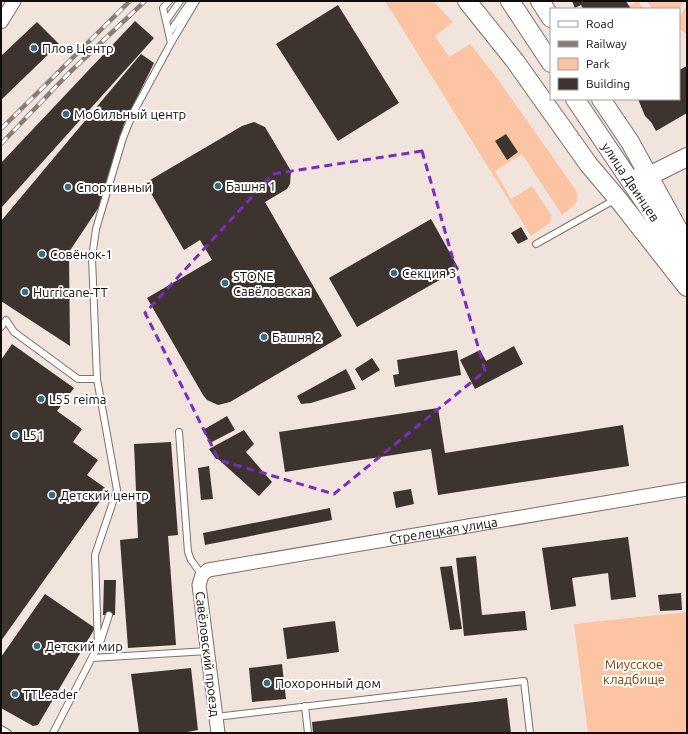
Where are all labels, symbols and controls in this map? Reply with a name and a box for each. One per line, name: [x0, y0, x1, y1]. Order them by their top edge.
legend: [550, 8, 680, 100]
text: Road: [586, 17, 614, 30]
text: Railway: [586, 37, 627, 50]
place label: Плов Центр: [42, 41, 114, 55]
marker: Плов Центр: [29, 43, 39, 53]
text: Park: [586, 57, 610, 70]
text: Building: [586, 77, 630, 90]
place label: Мобильный центр: [74, 107, 186, 121]
marker: Мобильный центр: [61, 109, 71, 119]
street label: улица Двинцев: [599, 140, 662, 224]
place label: Башня 1: [226, 179, 276, 193]
place label: Спортивный: [76, 180, 152, 194]
marker: Башня 1: [213, 181, 223, 191]
marker: Спортивный: [63, 182, 73, 192]
place label: Совёнок-1: [50, 247, 113, 261]
marker: Совёнок-1: [37, 249, 47, 259]
place label: Секция 3: [402, 266, 456, 280]
marker: Секция 3: [389, 268, 399, 278]
place label: STONE Савёловская: [233, 269, 311, 298]
marker: STONE Савёловская: [220, 278, 230, 288]
place label: Hurricane-TT: [33, 285, 108, 299]
marker: Hurricane-TT: [20, 287, 30, 297]
place label: Башня 2: [272, 330, 322, 344]
marker: Башня 2: [259, 332, 269, 342]
place label: L55 reima: [49, 392, 106, 406]
marker: L55 reima: [36, 394, 46, 404]
place label: L51: [23, 428, 44, 442]
marker: L51: [10, 430, 20, 440]
place label: Детский центр: [60, 488, 149, 502]
marker: Детский центр: [47, 490, 57, 500]
street label: Стрелецкая улица: [388, 514, 498, 546]
street label: Савёловский проезд: [193, 591, 223, 718]
place label: Детский мир: [45, 639, 123, 653]
marker: Детский мир: [32, 641, 42, 651]
park label: Миусское кладбище: [603, 657, 665, 686]
place label: Похоронный дом: [275, 676, 381, 690]
marker: Похоронный дом: [262, 678, 272, 688]
place label: TTLeader: [23, 687, 78, 701]
marker: TTLeader: [10, 689, 20, 699]

